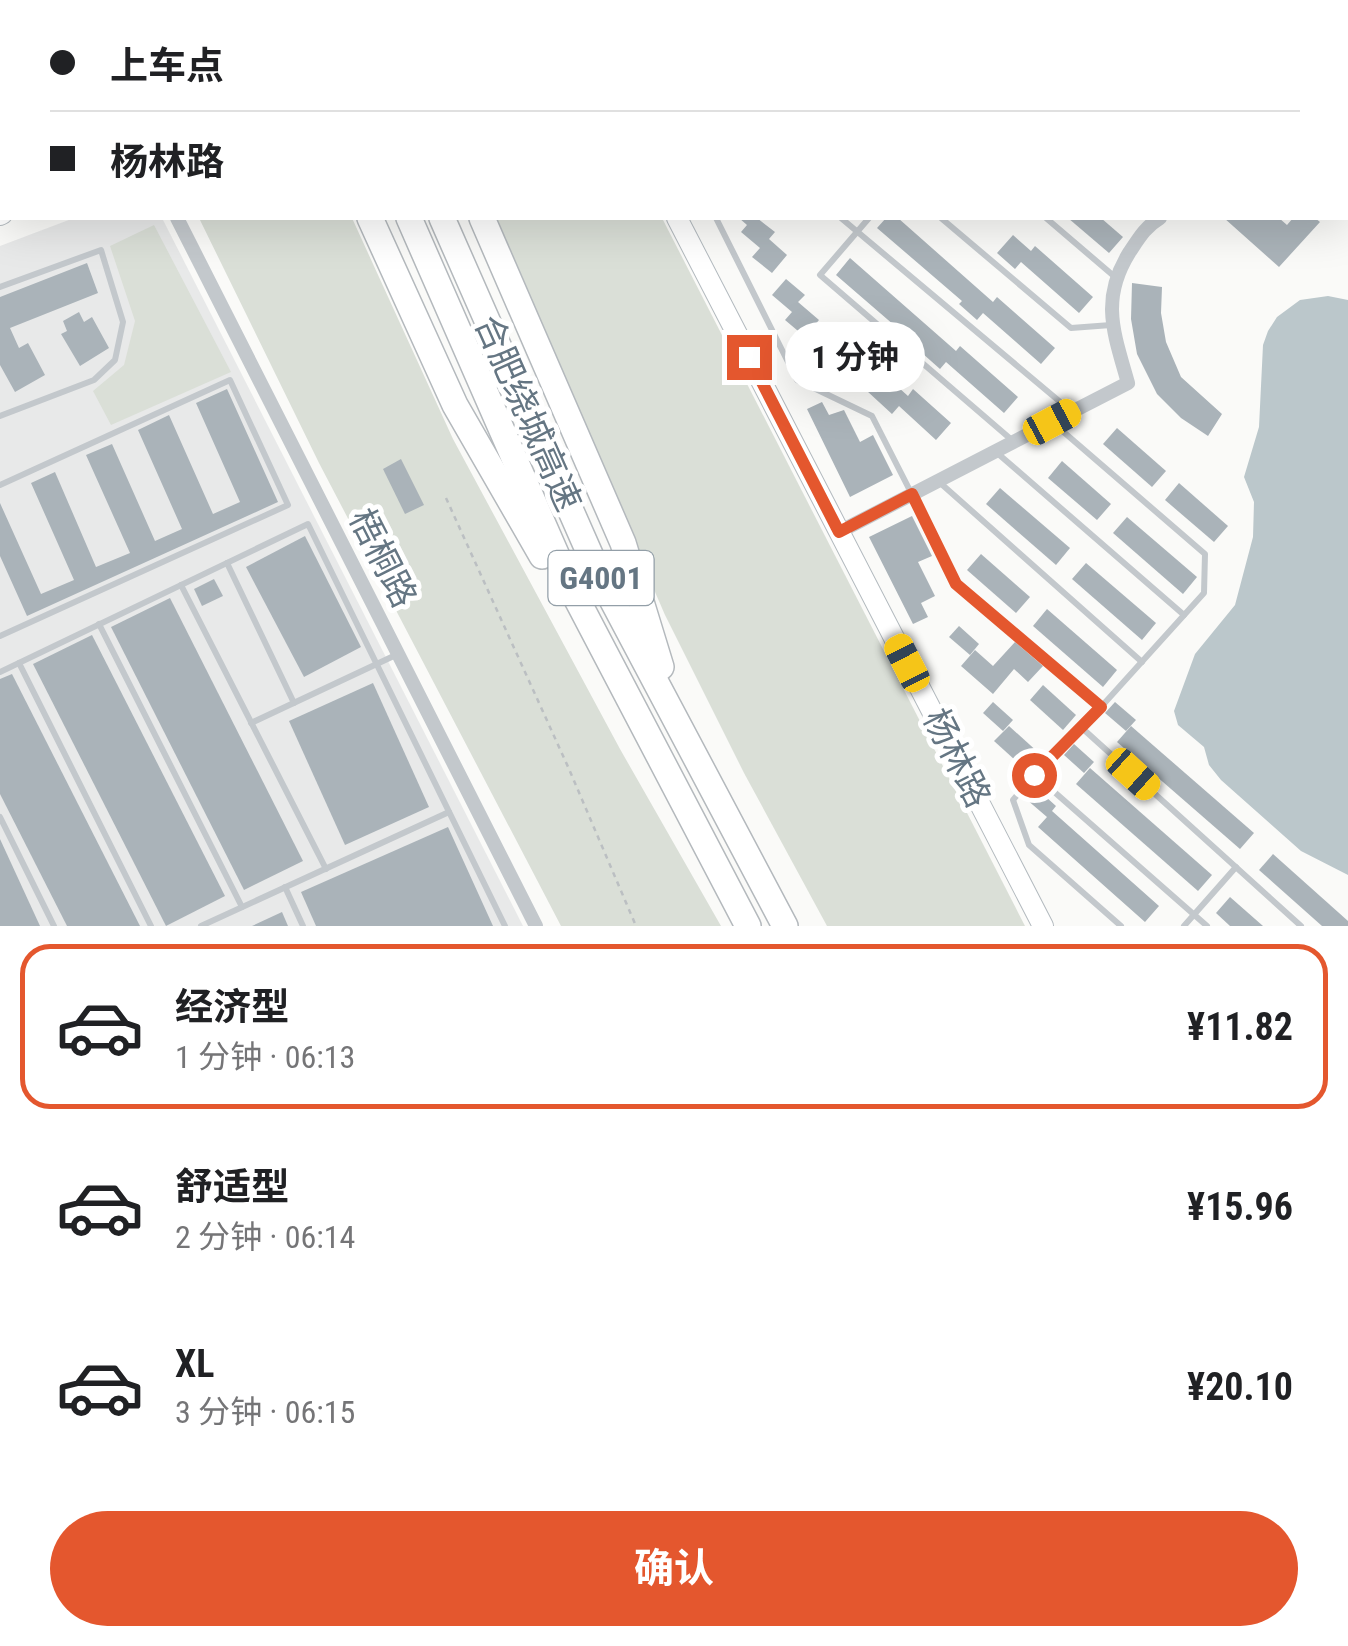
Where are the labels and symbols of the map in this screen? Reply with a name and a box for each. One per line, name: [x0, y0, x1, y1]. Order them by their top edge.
street label: 合肥绕城高速: [466, 309, 589, 517]
callout: 1 分钟: [784, 322, 924, 392]
route end: [727, 335, 772, 380]
car: [1018, 395, 1086, 449]
street label: 梧桐路: [340, 502, 425, 614]
road number: G4001: [548, 551, 654, 605]
car: [880, 629, 934, 697]
street label: 杨林路: [914, 702, 999, 814]
car: [1101, 743, 1165, 805]
route start: [1012, 753, 1057, 798]

